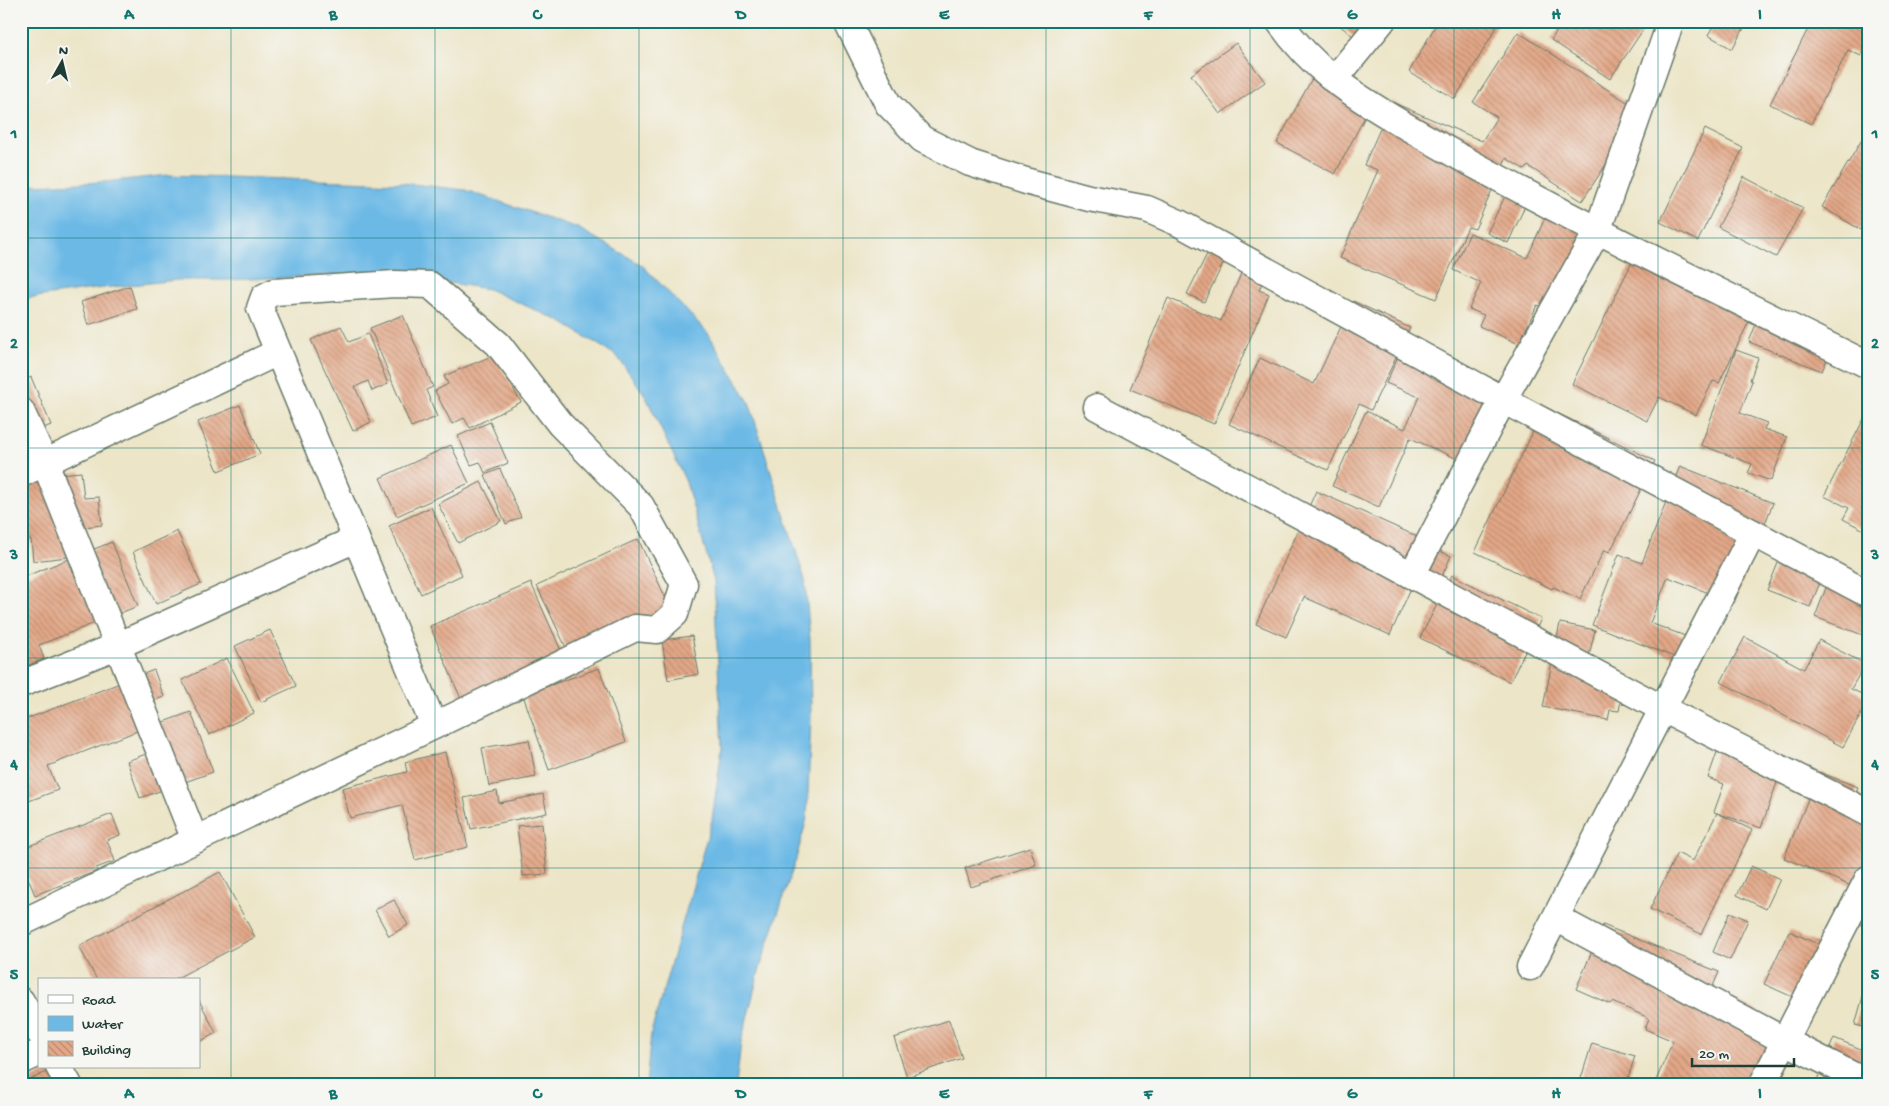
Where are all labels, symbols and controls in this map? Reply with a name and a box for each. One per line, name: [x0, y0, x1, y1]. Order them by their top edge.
text: A: [123, 7, 135, 26]
text: B: [328, 7, 338, 26]
text: C: [532, 7, 543, 26]
text: D: [734, 7, 747, 26]
text: E: [939, 7, 950, 26]
text: F: [1143, 7, 1154, 26]
text: G: [1347, 7, 1358, 26]
text: H: [1551, 7, 1561, 26]
text: I: [1758, 7, 1762, 26]
north arrow: [38, 38, 88, 88]
text: N: [58, 43, 69, 61]
text: 1: [10, 126, 17, 145]
text: 1: [1871, 126, 1878, 145]
text: 2: [10, 336, 18, 355]
text: 2: [1871, 336, 1879, 355]
text: 3: [9, 547, 18, 566]
text: 3: [1870, 547, 1879, 566]
text: 4: [9, 757, 18, 776]
text: 4: [1870, 757, 1879, 776]
text: 5: [10, 967, 19, 986]
text: 5: [1871, 967, 1880, 986]
legend: [38, 978, 200, 1068]
text: Road: [82, 992, 116, 1010]
text: Water: [82, 1016, 124, 1034]
scale bar: [1692, 1036, 1794, 1068]
text: Building: [81, 1042, 131, 1060]
text: 20 m: [1699, 1046, 1729, 1064]
text: A: [123, 1086, 135, 1105]
text: B: [328, 1086, 338, 1105]
text: C: [532, 1086, 543, 1105]
text: D: [734, 1086, 747, 1105]
text: E: [939, 1086, 950, 1105]
text: F: [1143, 1086, 1154, 1105]
text: G: [1347, 1086, 1358, 1105]
text: H: [1551, 1086, 1561, 1105]
text: I: [1758, 1086, 1762, 1105]

